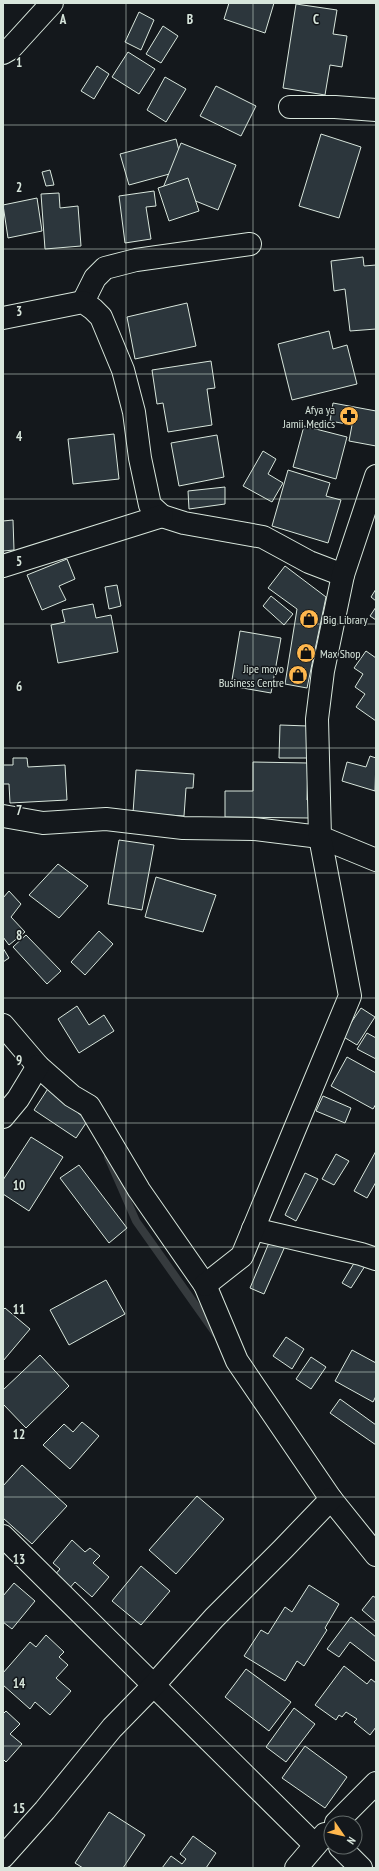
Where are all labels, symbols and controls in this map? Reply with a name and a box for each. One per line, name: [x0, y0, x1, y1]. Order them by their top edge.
text: A: [59, 11, 67, 28]
text: B: [187, 11, 193, 28]
text: C: [313, 11, 319, 28]
text: 1: [16, 54, 22, 71]
text: 2: [16, 179, 22, 196]
text: 3: [16, 303, 22, 320]
place label: Afya ya Jamii Medics: [282, 402, 335, 431]
pharmacy icon: Afya ya Jamii Medics: [338, 405, 360, 427]
text: 4: [16, 428, 23, 445]
text: 5: [16, 553, 22, 570]
shop icon: Big Library: [298, 608, 320, 630]
place label: Big Library: [323, 612, 368, 627]
shop icon: Max Shop: [295, 642, 317, 664]
place label: Max Shop: [320, 646, 360, 661]
place label: Jipe moyo Business Centre: [219, 661, 284, 690]
shop icon: Jipe moyo Business Centre: [287, 664, 309, 686]
text: 6: [16, 678, 22, 695]
text: 7: [16, 802, 22, 819]
text: 8: [16, 927, 22, 944]
text: 9: [16, 1052, 22, 1069]
text: 10: [13, 1177, 25, 1194]
text: 11: [13, 1301, 25, 1318]
text: 12: [13, 1426, 25, 1443]
text: 13: [13, 1551, 25, 1568]
text: 14: [13, 1675, 26, 1692]
text: 15: [13, 1800, 25, 1817]
north arrow: [323, 1815, 363, 1855]
text: N: [344, 1834, 359, 1847]

